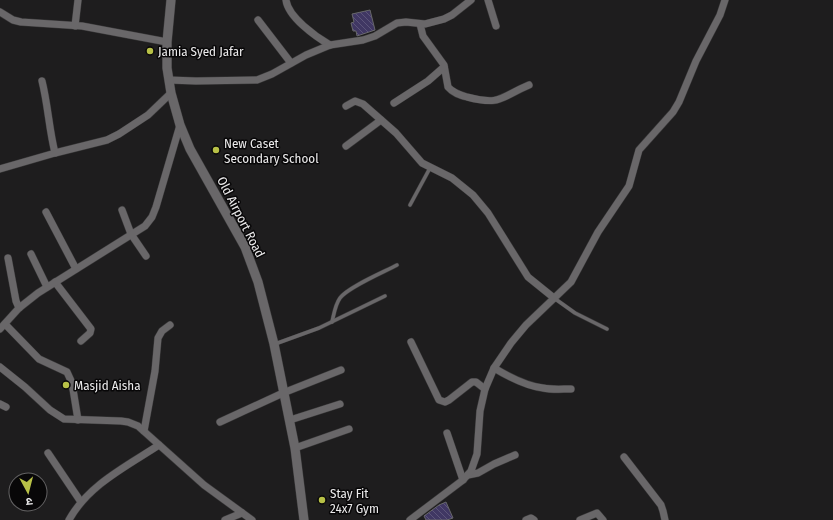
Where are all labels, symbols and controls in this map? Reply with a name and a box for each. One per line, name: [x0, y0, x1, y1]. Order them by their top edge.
place label: Jamia Syed Jafar: [158, 44, 244, 59]
marker: Jamia Syed Jafar: [145, 46, 155, 56]
place label: New Caset Secondary School: [224, 136, 319, 166]
marker: New Caset Secondary School: [211, 145, 221, 155]
street label: Old Airport Road: [214, 174, 268, 260]
place label: Masjid Aisha: [74, 378, 141, 393]
marker: Masjid Aisha: [61, 380, 71, 390]
north arrow: [8, 472, 48, 512]
place label: Stay Fit 24x7 Gym: [330, 486, 379, 516]
text: उ: [25, 495, 33, 508]
marker: Stay Fit 24x7 Gym: [317, 495, 327, 505]

